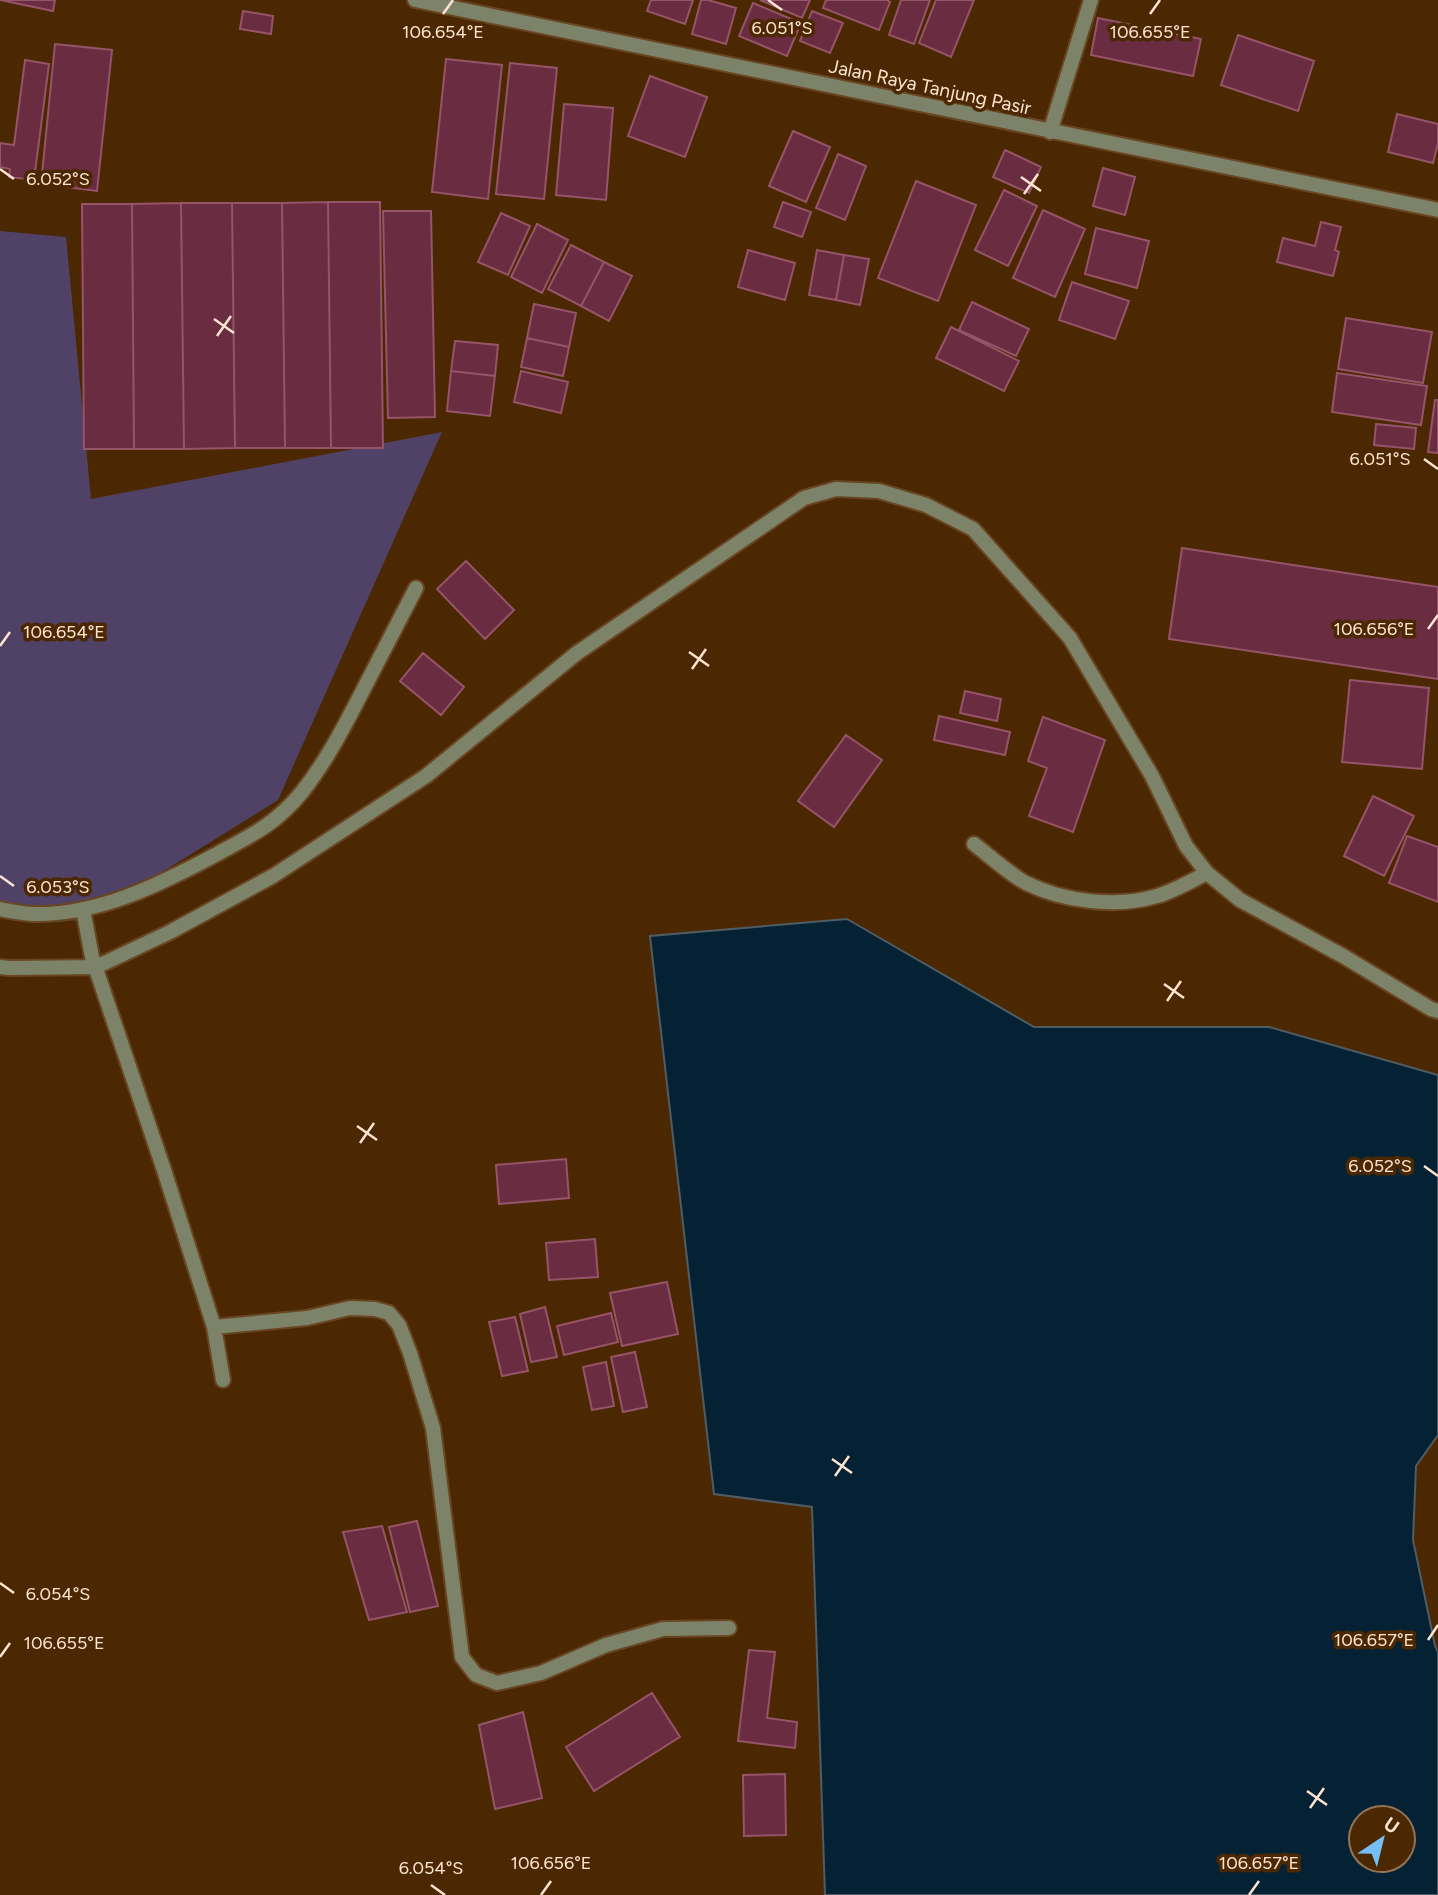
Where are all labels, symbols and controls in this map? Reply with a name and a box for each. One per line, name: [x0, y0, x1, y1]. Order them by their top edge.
text: 6.051°S: [752, 17, 812, 39]
text: 106.654°E: [402, 21, 484, 43]
text: 106.655°E: [1109, 21, 1191, 43]
street label: Jalan Raya Tanjung Pasir: [827, 54, 1034, 120]
text: 6.052°S: [26, 168, 90, 190]
text: 6.051°S: [1350, 448, 1410, 470]
text: 106.656°E: [1334, 618, 1414, 640]
text: 106.654°E: [23, 621, 105, 643]
text: 6.053°S: [26, 876, 90, 898]
text: 6.052°S: [1348, 1155, 1412, 1177]
text: 6.054°S: [26, 1583, 90, 1605]
text: 106.657°E: [1334, 1629, 1414, 1651]
text: 106.655°E: [23, 1632, 105, 1654]
north arrow: [1347, 1804, 1417, 1874]
text: U: [1379, 1812, 1404, 1839]
text: 106.656°E: [511, 1852, 591, 1874]
text: 106.657°E: [1219, 1852, 1299, 1874]
text: 6.054°S: [399, 1857, 463, 1879]

